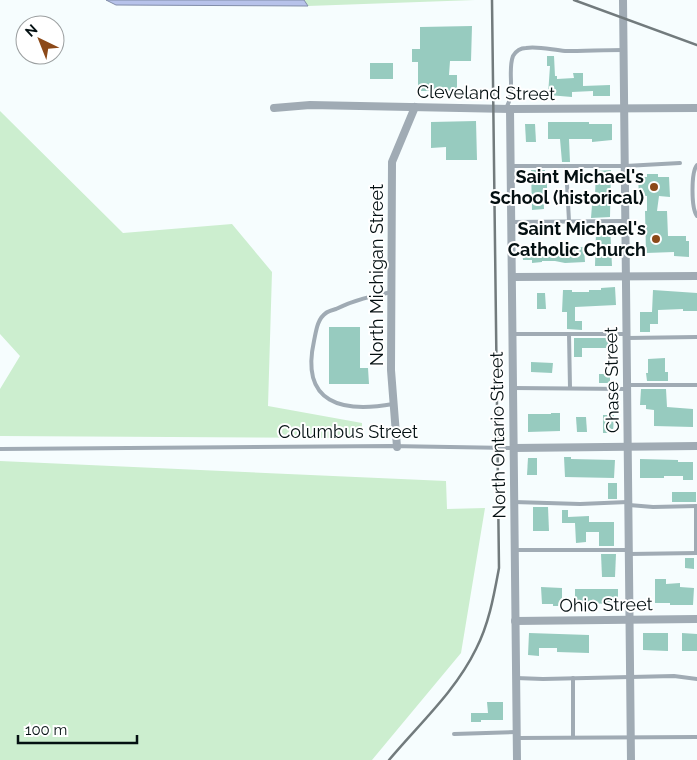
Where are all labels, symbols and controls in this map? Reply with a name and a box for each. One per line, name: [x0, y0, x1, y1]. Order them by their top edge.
north arrow: [15, 15, 65, 65]
text: N: [22, 21, 40, 40]
street label: Cleveland Street: [417, 81, 555, 104]
place label: Saint Michael's School (historical): [490, 166, 644, 208]
marker: Saint Michael's School (historical): [648, 181, 660, 193]
street label: North Michigan Street: [366, 184, 387, 366]
place label: Saint Michael's Catholic Church: [508, 218, 646, 260]
marker: Saint Michael's Catholic Church: [650, 233, 662, 245]
street label: Chase Street: [600, 327, 623, 433]
street label: North Ontario Street: [486, 351, 509, 519]
street label: Columbus Street: [278, 421, 418, 442]
street label: Ohio Street: [559, 593, 653, 616]
scale bar: [18, 712, 136, 744]
text: 100 m: [25, 721, 67, 739]

